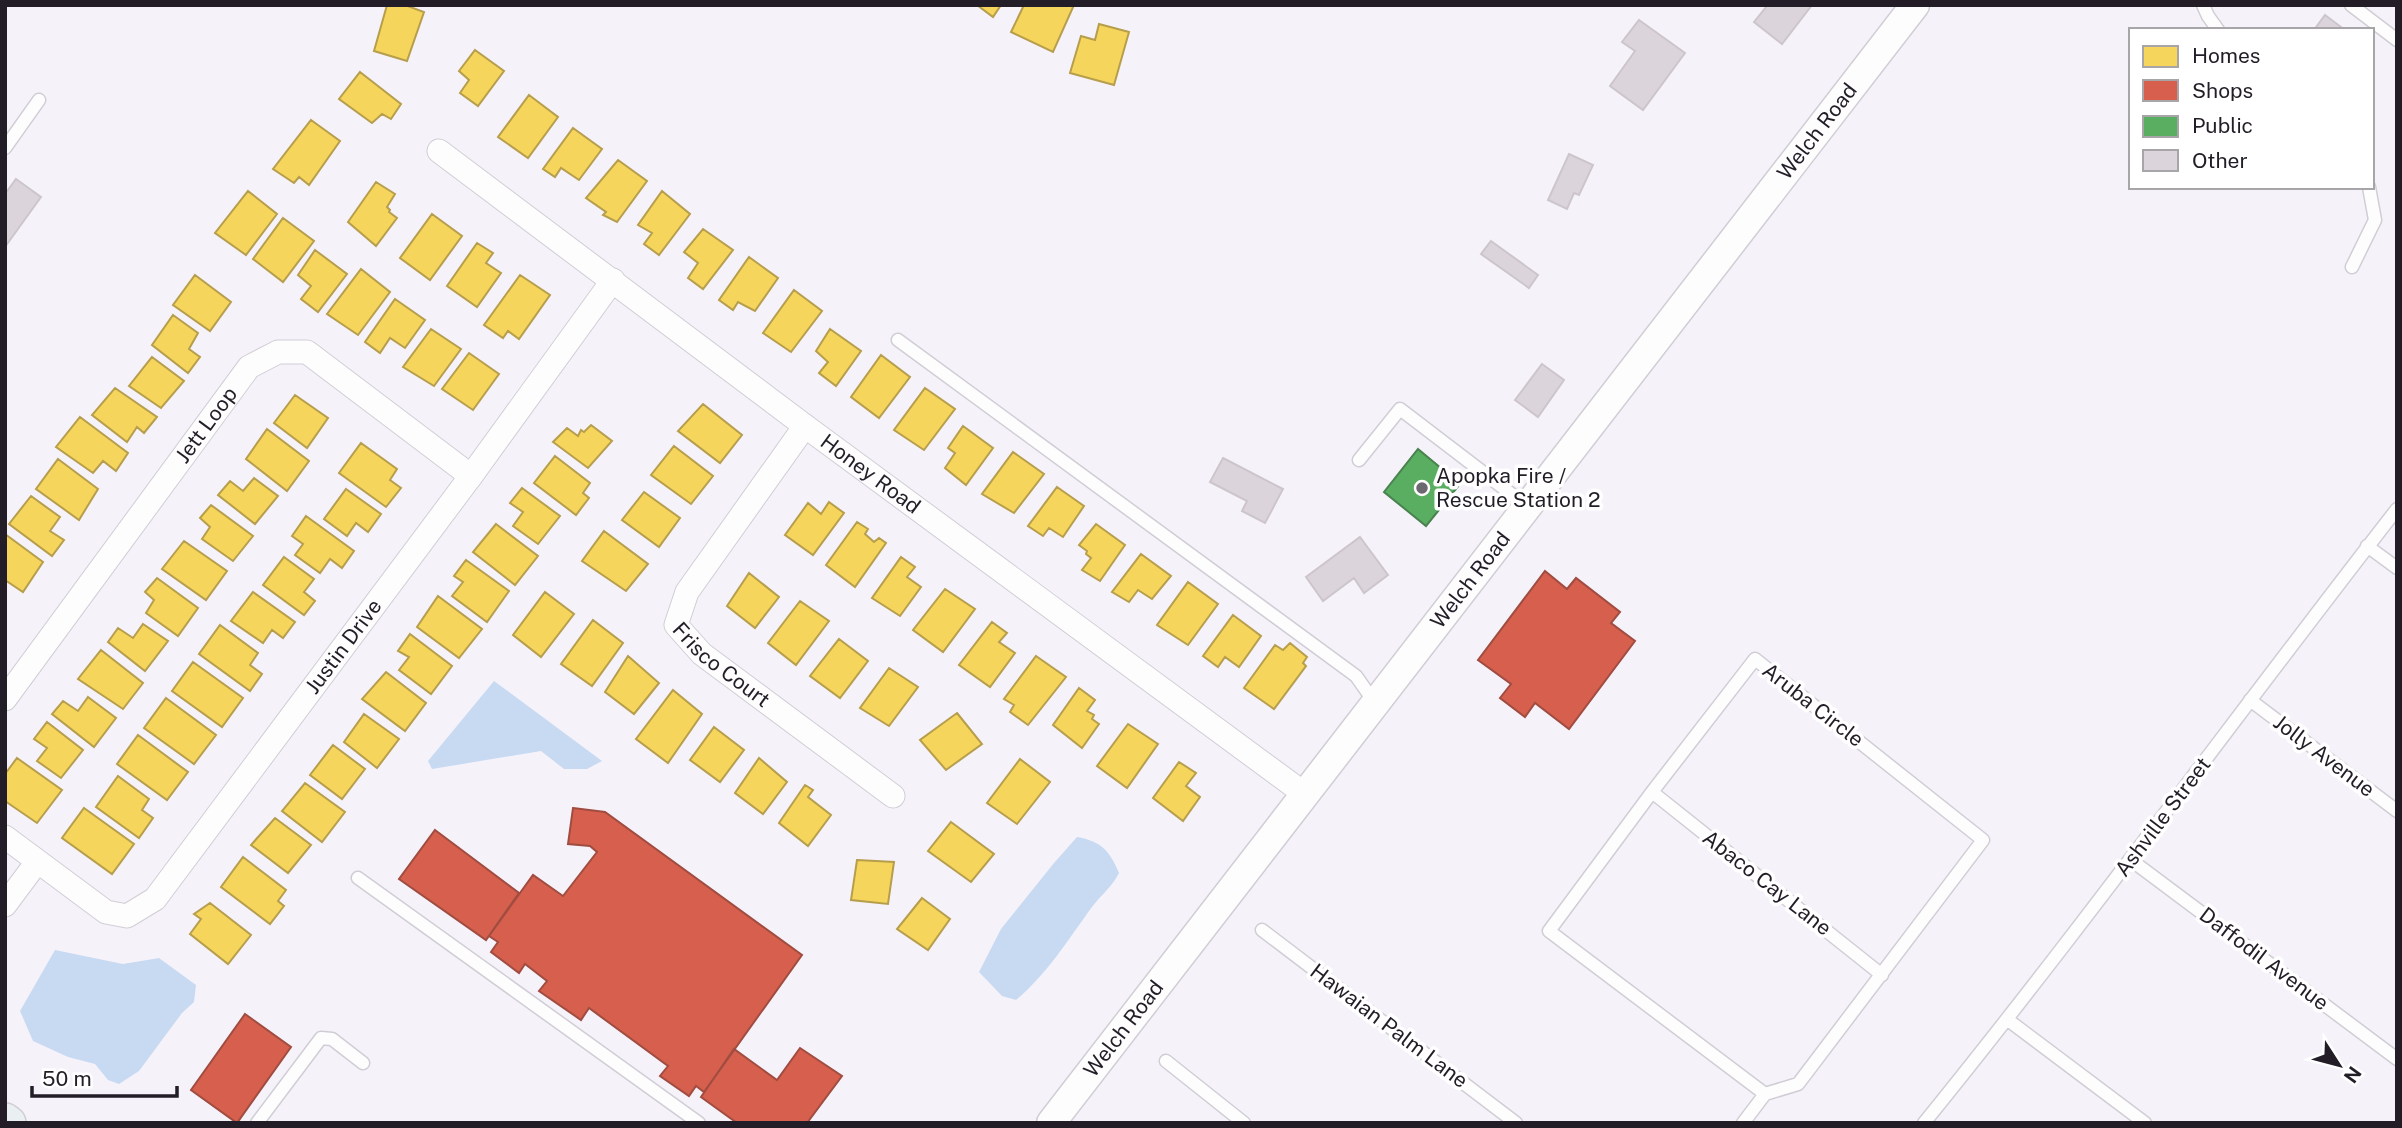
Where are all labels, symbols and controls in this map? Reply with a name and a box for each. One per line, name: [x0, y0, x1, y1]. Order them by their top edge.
legend: [2129, 28, 2374, 189]
text: Homes: [2192, 43, 2260, 68]
street label: Welch Road: [1772, 78, 1862, 184]
text: Shops: [2192, 78, 2253, 103]
text: Public: [2192, 113, 2253, 138]
text: Other: [2192, 148, 2248, 173]
street label: Jett Loop: [170, 382, 242, 468]
street label: Honey Road: [816, 429, 926, 519]
place label: Apopka Fire / Rescue Station 2: [1436, 463, 1601, 512]
marker: Apopka Fire / Rescue Station 2: [1414, 480, 1430, 496]
street label: Welch Road: [1425, 527, 1515, 633]
street label: Justin Drive: [300, 594, 387, 699]
street label: Frisco Court: [668, 617, 775, 712]
street label: Aruba Circle: [1758, 657, 1869, 752]
street label: Jolly Avenue: [2269, 709, 2380, 802]
street label: Ashville Street: [2110, 752, 2216, 881]
street label: Abaco Cay Lane: [1698, 825, 1837, 941]
street label: Daffodil Avenue: [2195, 902, 2334, 1015]
street label: Hawaian Palm Lane: [1306, 958, 1473, 1093]
street label: Welch Road: [1078, 975, 1168, 1082]
north arrow: [2304, 1030, 2374, 1100]
scale bar: [32, 1054, 177, 1098]
text: N: [2339, 1063, 2366, 1087]
text: 50 m: [42, 1066, 92, 1091]

